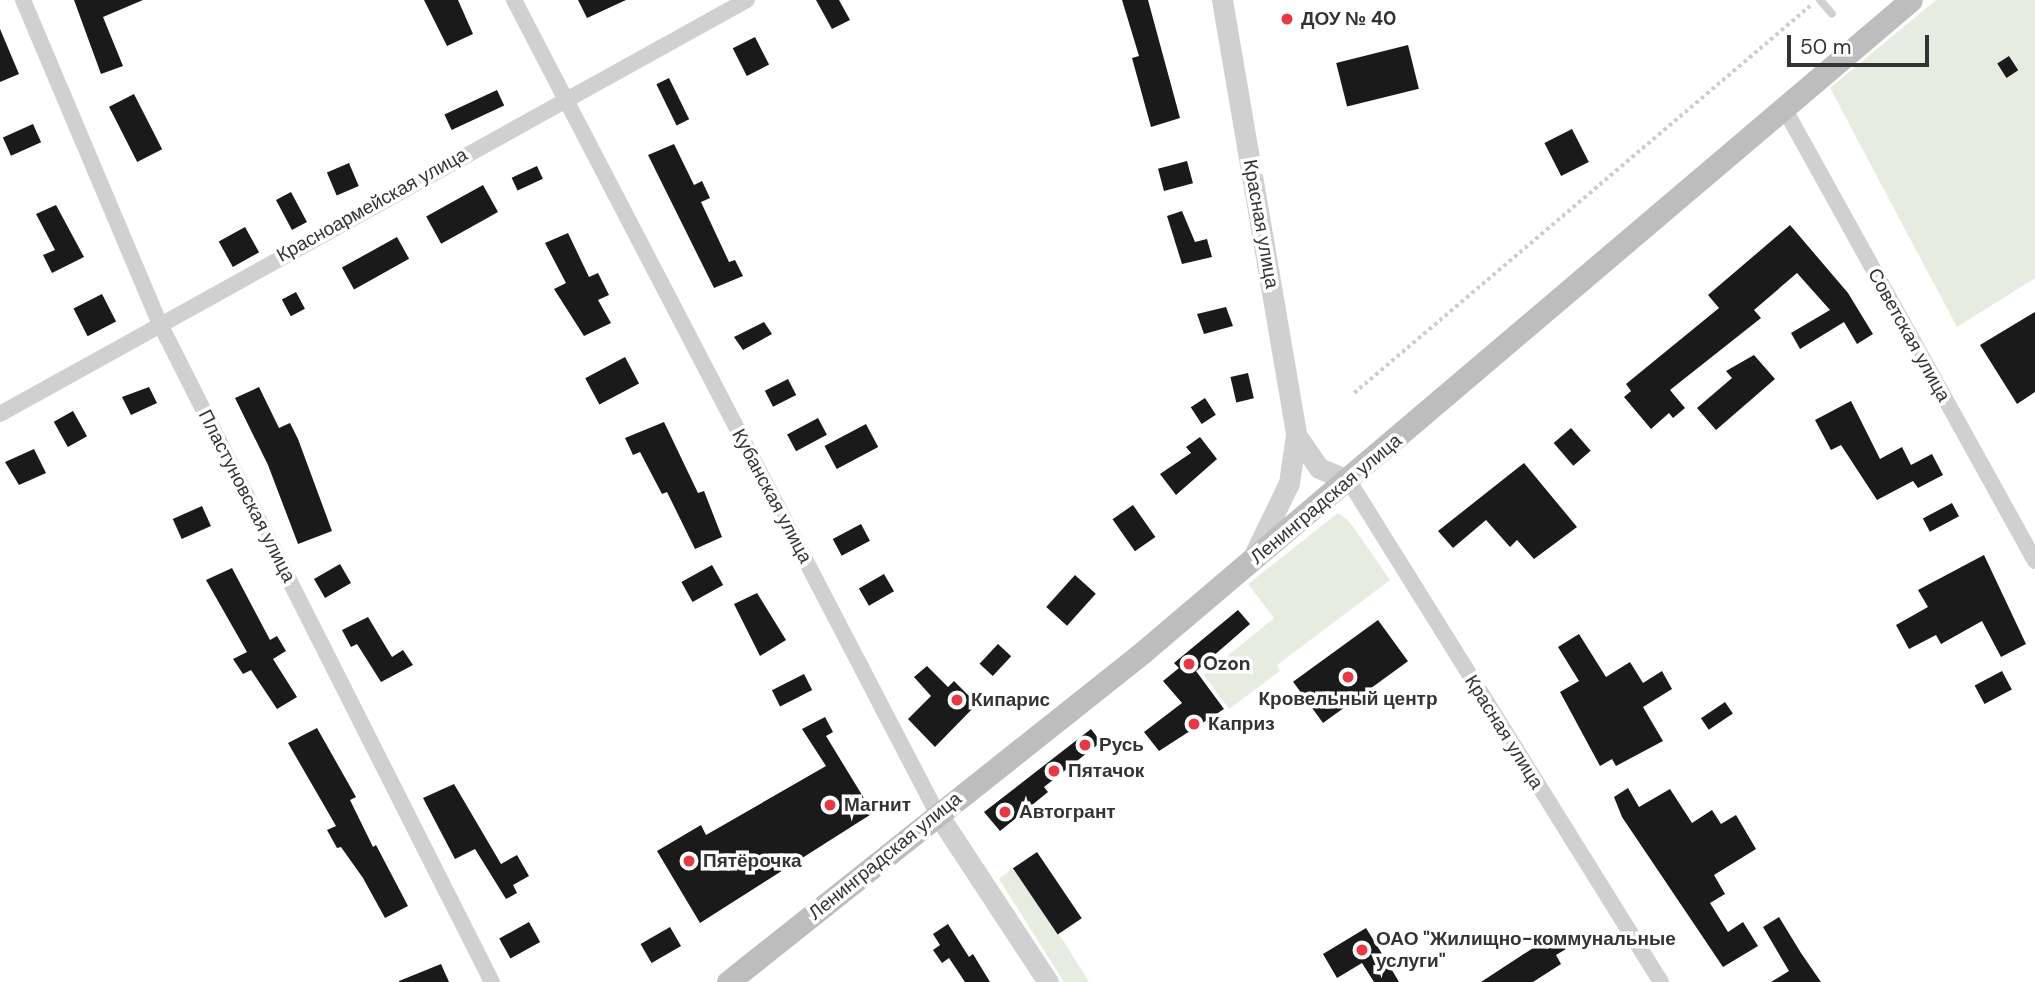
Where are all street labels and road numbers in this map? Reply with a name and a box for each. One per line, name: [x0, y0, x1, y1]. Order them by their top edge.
street label: Красноармейская улица: [273, 143, 471, 267]
street label: Красная улица: [1238, 158, 1284, 290]
street label: Советская улица: [1863, 264, 1955, 406]
street label: Пластуновская улица: [194, 406, 300, 586]
street label: Кубанская улица: [727, 425, 817, 567]
street label: Ленинградская улица: [1246, 429, 1406, 569]
street label: Красная улица: [1460, 671, 1548, 793]
street label: Ленинградская улица: [804, 787, 966, 925]

